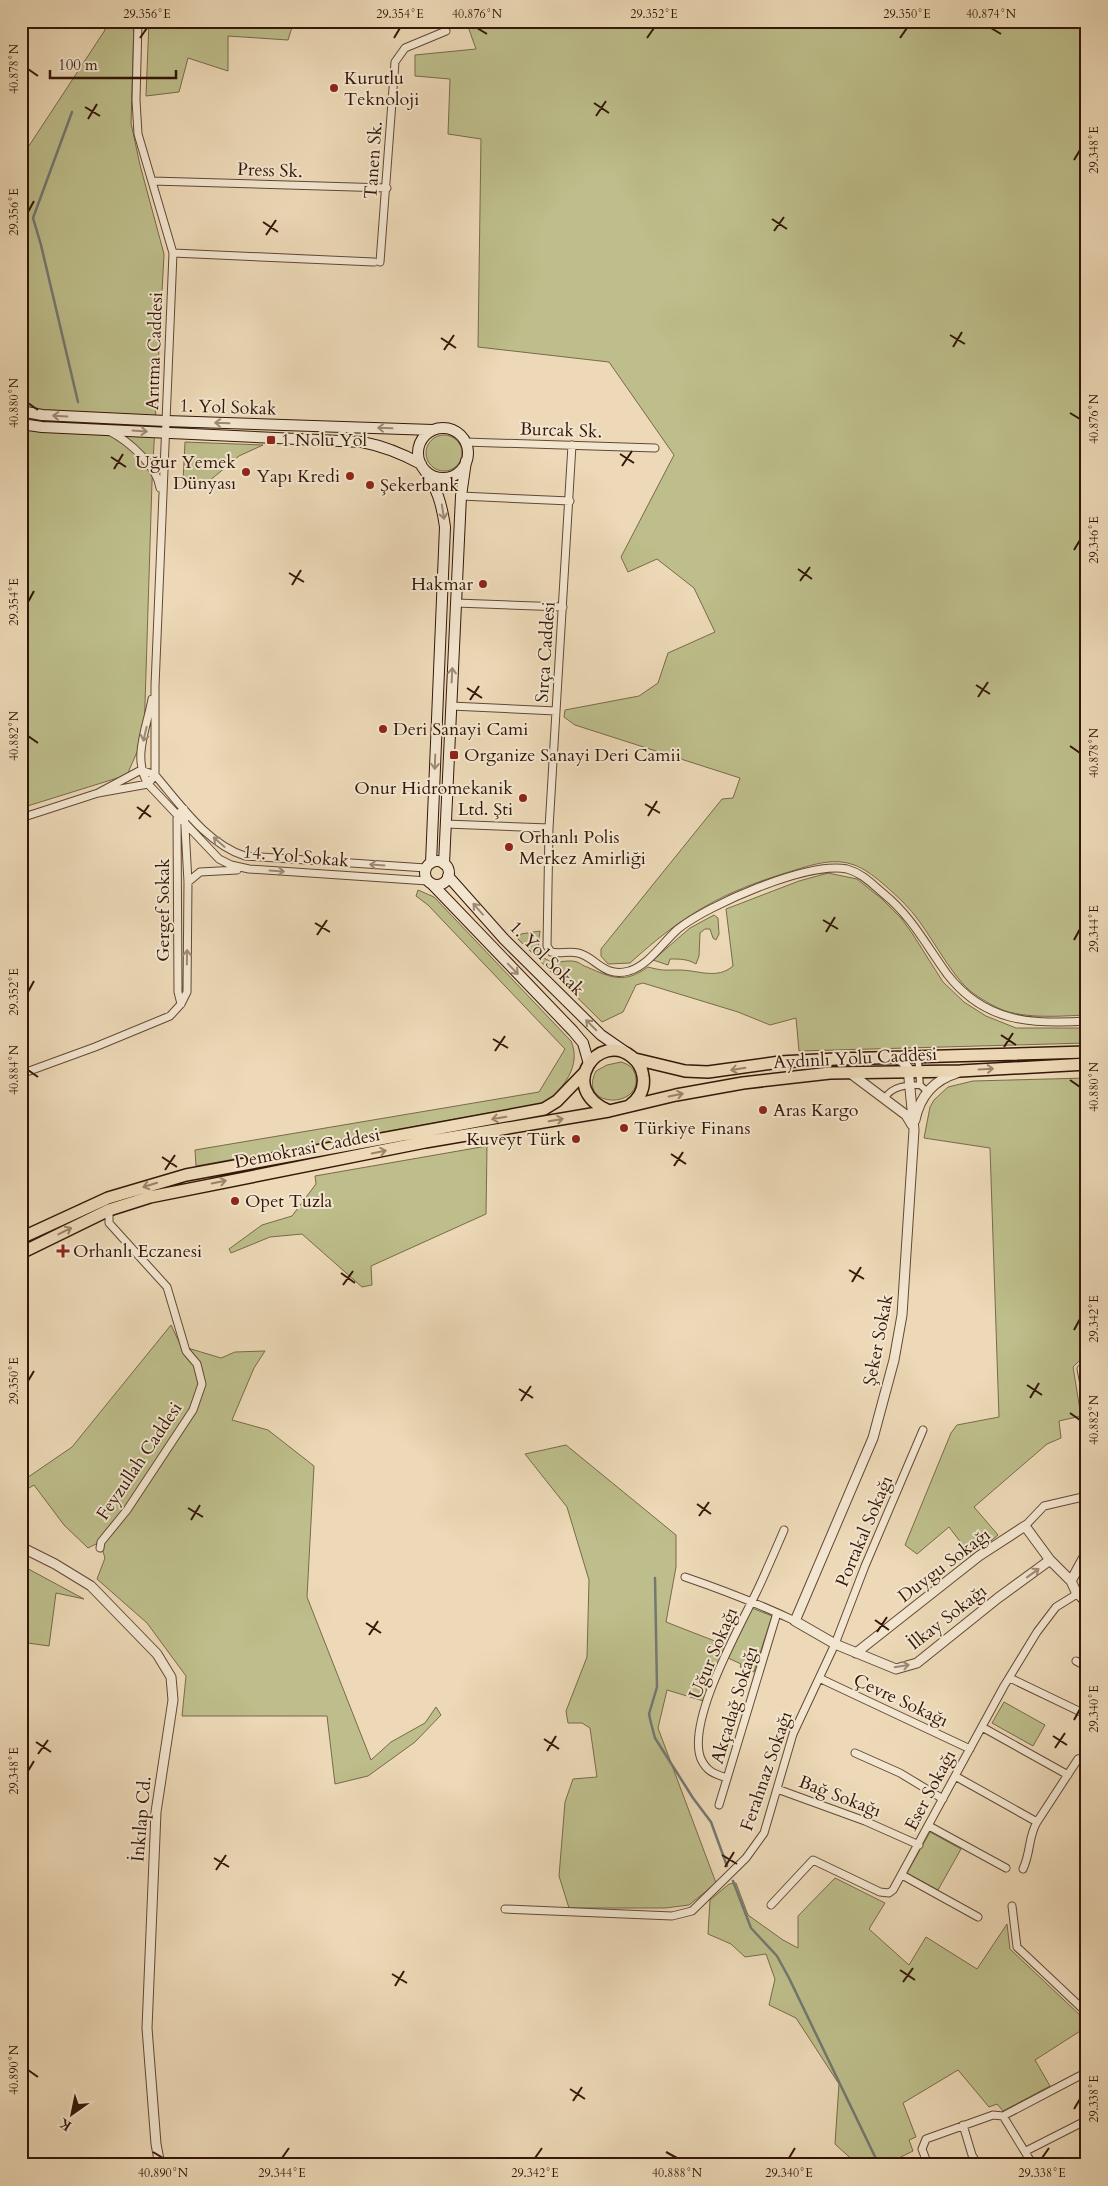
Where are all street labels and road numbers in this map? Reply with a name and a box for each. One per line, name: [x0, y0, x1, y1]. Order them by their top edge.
street label: Tanen Sk.: [358, 120, 389, 200]
street label: Press Sk.: [237, 157, 303, 184]
street label: Arıtma Caddesi: [140, 292, 169, 410]
street label: 1. Yol Sokak: [179, 393, 277, 422]
street label: Burcak Sk.: [519, 417, 603, 444]
street label: Sırça Caddesi: [529, 601, 562, 704]
street label: 14. Yol Sokak: [242, 839, 350, 874]
street label: Gergef Sokak: [151, 858, 176, 962]
street label: 1. Yol Sokak: [504, 915, 590, 1002]
street label: Aydınlı Yolu Caddesi: [772, 1042, 938, 1075]
street label: Demokrasi Caddesi: [232, 1122, 382, 1175]
street label: Şeker Sokak: [857, 1292, 900, 1388]
street label: Feyzullah Caddesi: [91, 1397, 188, 1525]
street label: Portakal Sokağı: [830, 1472, 899, 1591]
street label: Duygu Sokağı: [893, 1522, 996, 1609]
street label: İlkay Sokağı: [903, 1579, 992, 1656]
street label: Uğur Sokağı: [683, 1603, 744, 1703]
street label: Akçadağ Sokağı: [705, 1643, 764, 1767]
street label: Çevre Sokağı: [849, 1668, 952, 1733]
street label: Ferahnaz Sokağı: [734, 1708, 799, 1834]
street label: Eser Sokağı: [899, 1746, 962, 1835]
street label: Bağ Sokağı: [795, 1769, 885, 1824]
street label: İnkılap Cd.: [125, 1775, 158, 1863]

